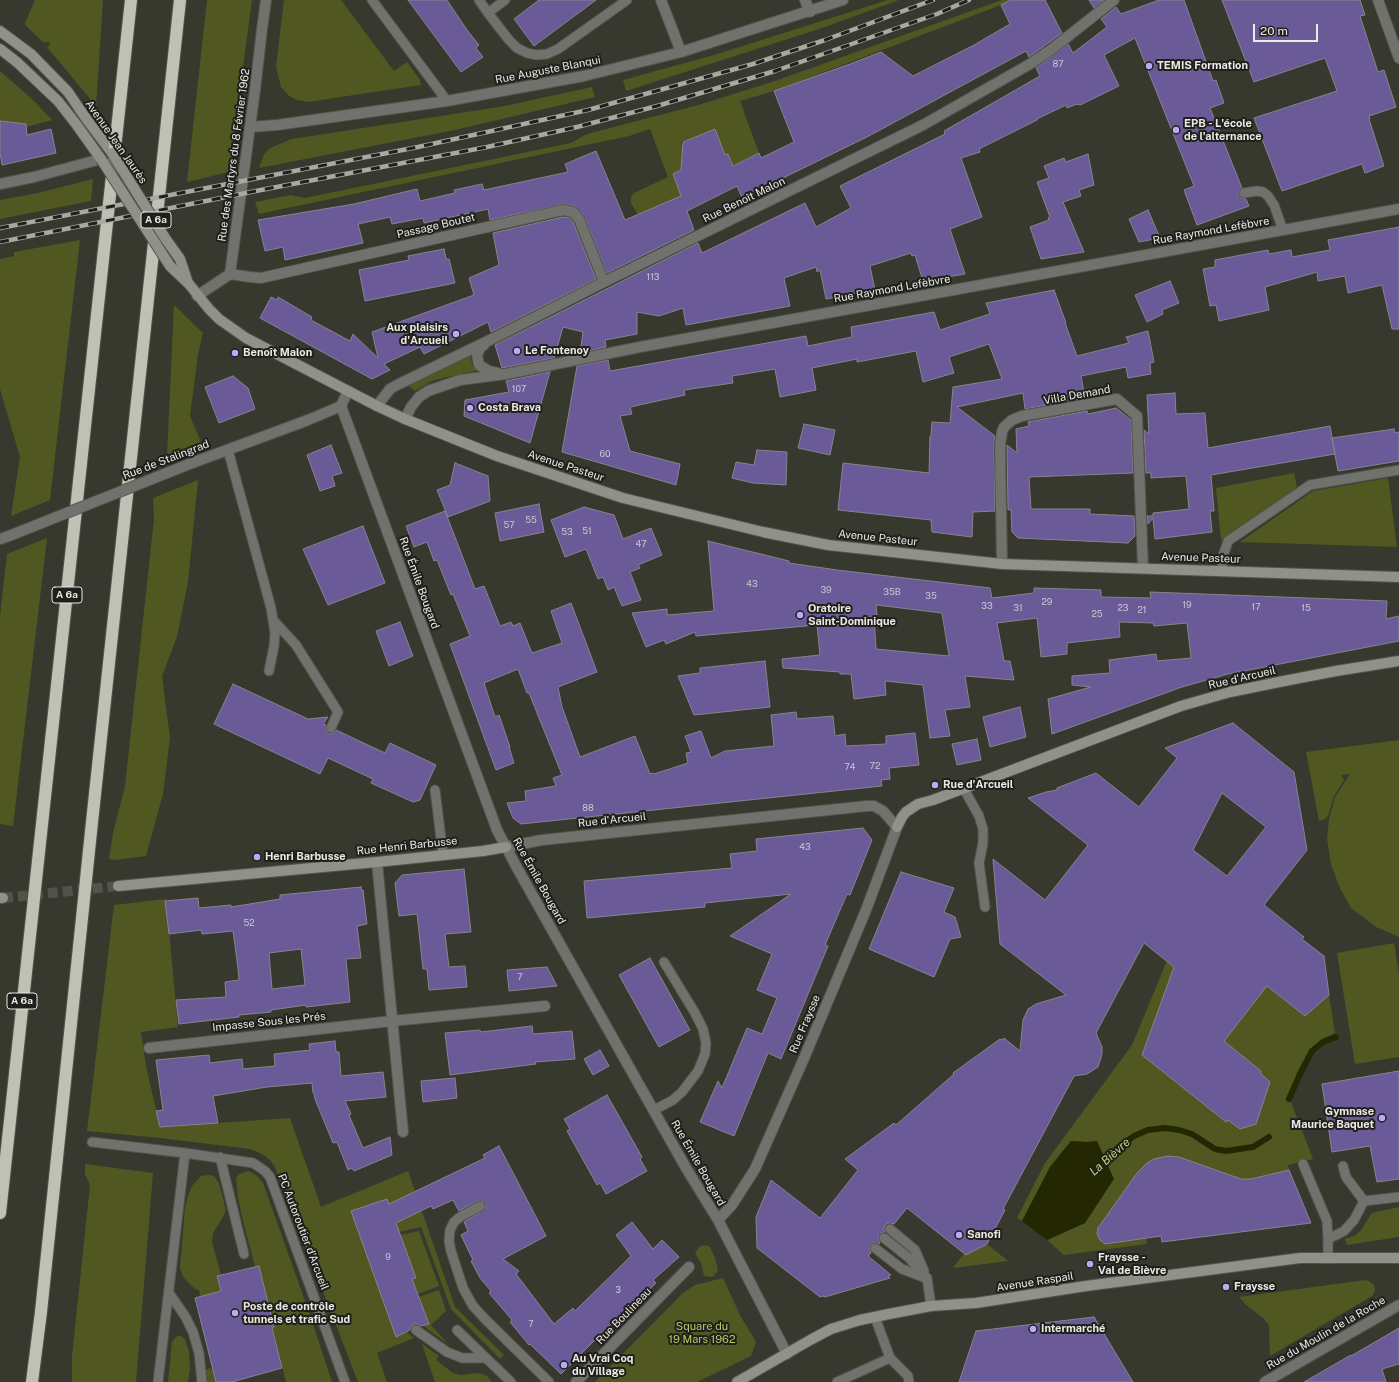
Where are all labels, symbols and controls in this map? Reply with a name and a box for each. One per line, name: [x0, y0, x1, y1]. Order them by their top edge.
scale bar: [1255, 16, 1320, 42]
text: 20 m: [1260, 24, 1288, 38]
street label: Rue Auguste Blanqui: [494, 53, 602, 87]
house number: 87: [1052, 59, 1064, 69]
place label: TEMIS Formation: [1157, 59, 1248, 73]
marker: TEMIS Formation: [1144, 61, 1154, 71]
street label: Rue des Martyrs du 8 Février 1962: [215, 68, 253, 242]
street label: Avenue Jean Jaurès: [82, 98, 150, 186]
place label: EPB - L'école de l'alternance: [1184, 117, 1261, 143]
marker: EPB - L'école de l'alternance: [1171, 125, 1181, 135]
street label: Rue Benoît Malon: [701, 174, 787, 226]
street label: Passage Boutet: [395, 211, 477, 241]
road number: A 6a: [141, 212, 171, 228]
street label: Rue Raymond Lefèbvre: [1152, 214, 1270, 248]
house number: 113: [647, 272, 659, 282]
street label: Rue Raymond Lefèbvre: [833, 272, 951, 306]
place label: Aux plaisirs d'Arcueil: [386, 321, 448, 347]
marker: Aux plaisirs d'Arcueil: [451, 329, 461, 339]
place label: Le Fontenoy: [525, 344, 589, 358]
place label: Benoît Malon: [243, 346, 312, 360]
marker: Le Fontenoy: [512, 346, 522, 356]
marker: Benoît Malon: [230, 348, 240, 358]
street label: Villa Demand: [1042, 383, 1112, 407]
house number: 107: [512, 384, 526, 394]
place label: Costa Brava: [478, 401, 541, 415]
marker: Costa Brava: [465, 403, 475, 413]
street label: Rue de Stalingrad: [121, 437, 211, 483]
street label: Avenue Pasteur: [526, 447, 606, 485]
house number: 60: [599, 449, 611, 459]
house number: 55: [525, 515, 537, 525]
house number: 57: [503, 520, 515, 530]
house number: 51: [582, 526, 592, 536]
house number: 53: [561, 527, 573, 537]
street label: Avenue Pasteur: [838, 527, 918, 549]
street label: Rue Émile Bougard: [396, 535, 442, 631]
house number: 47: [635, 539, 647, 549]
street label: Avenue Pasteur: [1161, 550, 1241, 566]
house number: 43: [746, 579, 758, 589]
house number: 39: [820, 585, 832, 595]
road number: A 6a: [52, 587, 82, 603]
house number: 35B: [883, 587, 901, 597]
house number: 35: [925, 591, 937, 601]
house number: 29: [1042, 597, 1052, 607]
house number: 19: [1182, 600, 1192, 610]
house number: 33: [981, 601, 993, 611]
place label: Oratoire Saint-Dominique: [808, 602, 896, 628]
house number: 17: [1251, 602, 1261, 612]
house number: 31: [1013, 603, 1023, 613]
house number: 23: [1117, 603, 1129, 613]
house number: 15: [1301, 603, 1311, 613]
house number: 21: [1137, 605, 1147, 615]
house number: 25: [1091, 609, 1103, 619]
marker: Oratoire Saint-Dominique: [795, 610, 805, 620]
street label: Rue d'Arcueil: [1207, 664, 1277, 692]
house number: 72: [870, 761, 880, 771]
house number: 74: [845, 762, 855, 772]
place label: Rue d'Arcueil: [943, 778, 1013, 792]
marker: Rue d'Arcueil: [930, 780, 940, 790]
house number: 88: [582, 803, 594, 813]
street label: Rue d'Arcueil: [577, 810, 647, 830]
street label: Rue Henri Barbusse: [356, 834, 458, 858]
street label: Rue Émile Bougard: [510, 835, 568, 927]
house number: 43: [799, 842, 811, 852]
place label: Henri Barbusse: [265, 850, 346, 864]
marker: Henri Barbusse: [252, 852, 262, 862]
house number: 52: [243, 918, 255, 928]
house number: 7: [517, 972, 523, 982]
road number: A 6a: [7, 993, 37, 1009]
street label: Rue Fraysse: [787, 993, 823, 1055]
street label: Impasse Sous les Prés: [212, 1009, 326, 1035]
place label: Gymnase Maurice Baquet: [1291, 1105, 1374, 1131]
marker: Gymnase Maurice Baquet: [1377, 1113, 1387, 1123]
street label: Rue Émile Bougard: [668, 1118, 728, 1208]
water label: La Bièvre: [1087, 1135, 1133, 1179]
street label: PC Autoroutier d’Arcueil: [275, 1172, 331, 1292]
place label: Sanofi: [967, 1228, 1001, 1242]
marker: Sanofi: [954, 1230, 964, 1240]
place label: Fraysse - Val de Bièvre: [1098, 1251, 1166, 1277]
house number: 9: [385, 1252, 391, 1262]
marker: Fraysse - Val de Bièvre: [1085, 1259, 1095, 1269]
street label: Avenue Raspail: [995, 1269, 1075, 1295]
place label: Fraysse: [1234, 1280, 1275, 1294]
marker: Fraysse: [1221, 1282, 1231, 1292]
street label: Rue Boulineau: [594, 1285, 654, 1347]
house number: 3: [615, 1285, 621, 1295]
street label: Rue du Moulin de la Roche: [1264, 1294, 1388, 1372]
place label: Poste de contrôle tunnels et trafic Sud: [243, 1300, 350, 1326]
marker: Poste de contrôle tunnels et trafic Sud: [230, 1308, 240, 1318]
house number: 7: [528, 1319, 534, 1329]
park label: Square du 19 Mars 1962: [669, 1320, 735, 1346]
place label: Intermarché: [1041, 1322, 1105, 1336]
marker: Intermarché: [1028, 1324, 1038, 1334]
place label: Au Vrai Coq du Village: [572, 1352, 633, 1378]
marker: Au Vrai Coq du Village: [559, 1360, 569, 1370]

